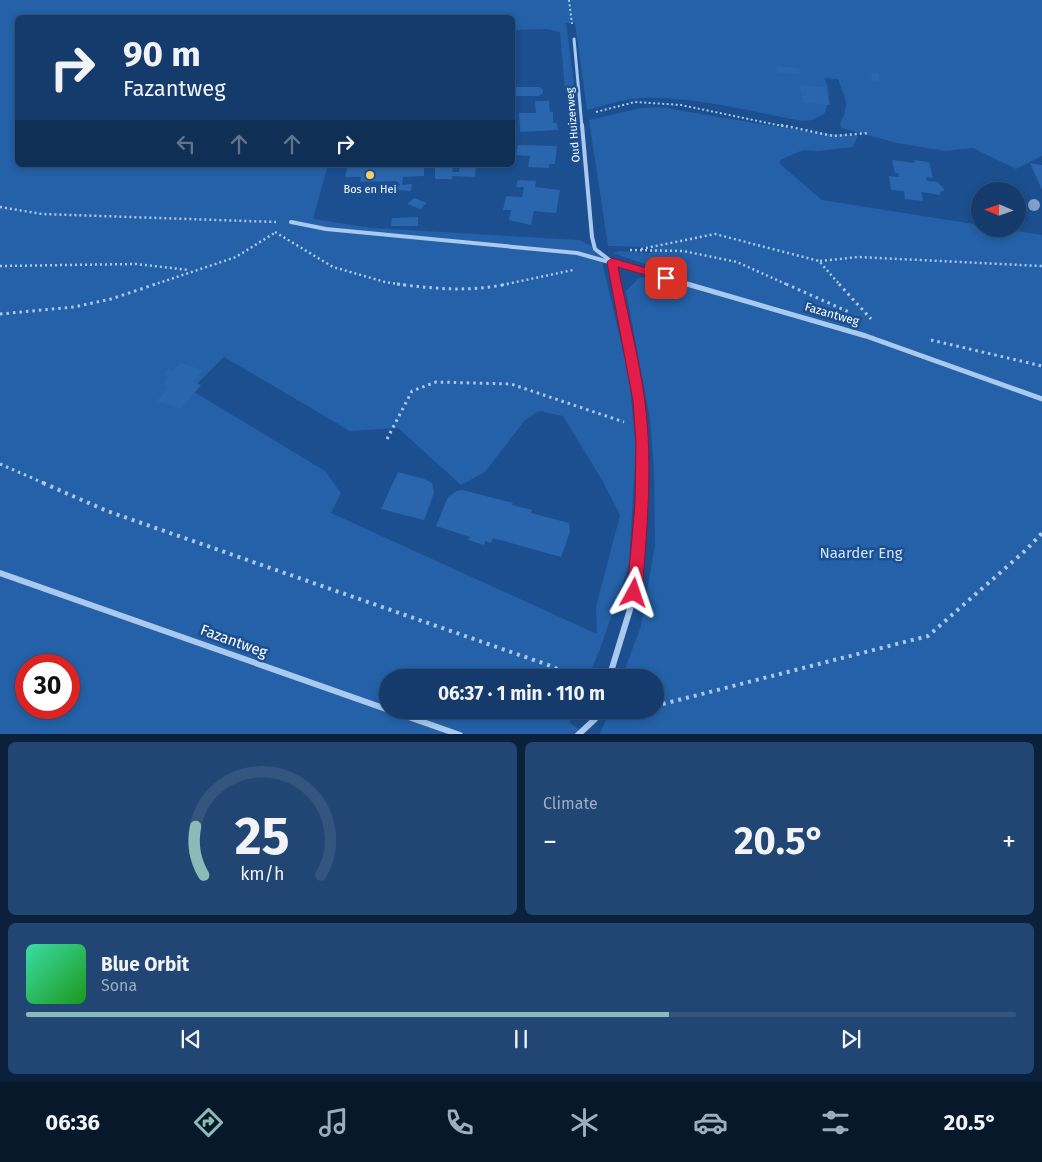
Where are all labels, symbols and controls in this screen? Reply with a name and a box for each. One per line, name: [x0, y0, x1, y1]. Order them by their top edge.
text: 90 m: [123, 33, 201, 75]
icon: right: [40, 35, 105, 100]
text: Fazantweg: [123, 75, 226, 102]
street label: Oud Huizerweg: [563, 87, 583, 163]
icon: left: [172, 130, 200, 158]
icon: ahead: [225, 130, 253, 158]
icon: ahead: [278, 130, 306, 158]
icon: right: [331, 130, 359, 158]
marker: Bos en Hei: [364, 169, 376, 181]
north arrow: [971, 182, 1026, 238]
map controls: [971, 182, 1026, 237]
place label: Bos en Hei: [343, 183, 397, 196]
pin: [645, 257, 687, 299]
icon: arrive: [652, 264, 680, 292]
street label: Fazantweg: [803, 300, 862, 329]
park label: Naarder Eng: [819, 544, 903, 562]
position arrow: [607, 566, 659, 618]
street label: Fazantweg: [198, 621, 270, 662]
speed limit sign: 30: [15, 654, 80, 719]
text: 06:37 · 1 min · 110 m: [438, 682, 605, 705]
text: Climate: [543, 794, 598, 813]
text: 25: [235, 805, 290, 868]
text: 20.5°: [734, 818, 825, 864]
text: −: [543, 825, 557, 858]
text: +: [1002, 825, 1016, 858]
text: km/h: [240, 863, 285, 885]
text: Blue Orbit: [101, 953, 189, 976]
text: Sona: [101, 976, 137, 995]
icon: previous: [177, 1025, 205, 1053]
icon: pause: [507, 1025, 535, 1053]
icon: next: [837, 1025, 865, 1053]
icon: directions: [191, 1105, 226, 1140]
icon: music: [316, 1105, 351, 1140]
icon: phone: [442, 1105, 477, 1140]
icon: climate: [567, 1105, 602, 1140]
icon: car: [693, 1105, 728, 1140]
icon: filters: [818, 1105, 853, 1140]
text: 06:36: [45, 1109, 100, 1136]
text: 20.5°: [944, 1109, 997, 1136]

